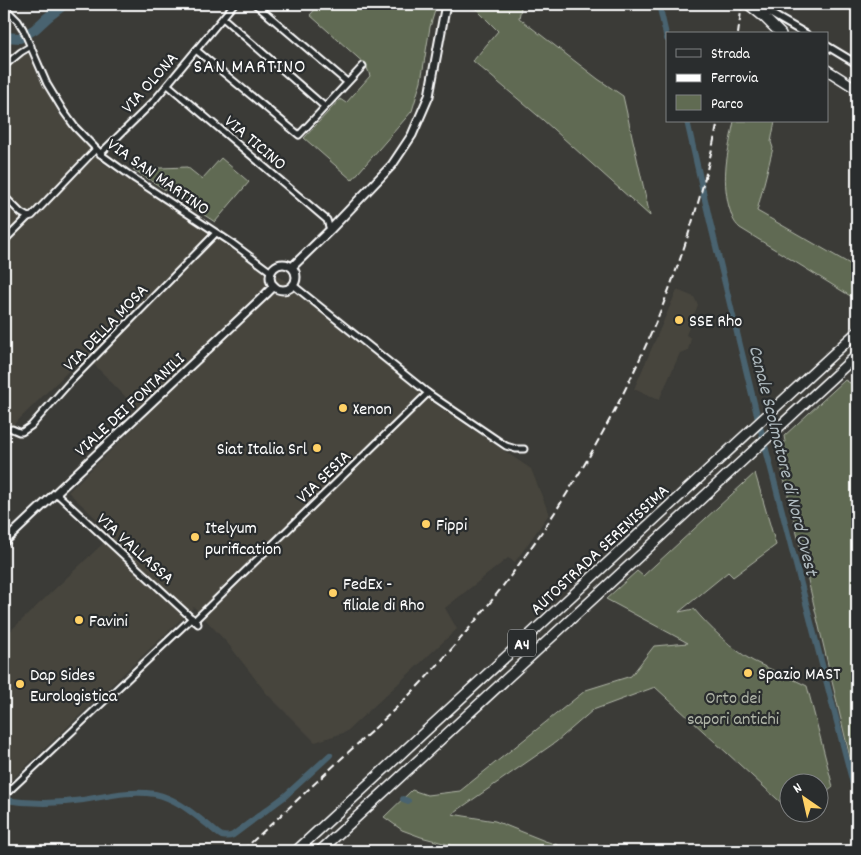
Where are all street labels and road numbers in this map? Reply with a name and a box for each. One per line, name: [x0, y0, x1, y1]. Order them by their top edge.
street label: VIA OLONA: [116, 47, 185, 120]
street label: VIA TICINO: [218, 110, 291, 177]
street label: VIA SAN MARTINO: [101, 133, 214, 223]
street label: VIA DELLA MOSA: [59, 279, 155, 378]
street label: VIALE DEI FONTANILI: [70, 348, 192, 464]
street label: VIA SESIA: [292, 445, 358, 510]
street label: AUTOSTRADA SERENISSIMA: [525, 479, 676, 622]
street label: VIA VALLASSA: [90, 508, 179, 592]
road number: A4: [508, 630, 536, 656]

